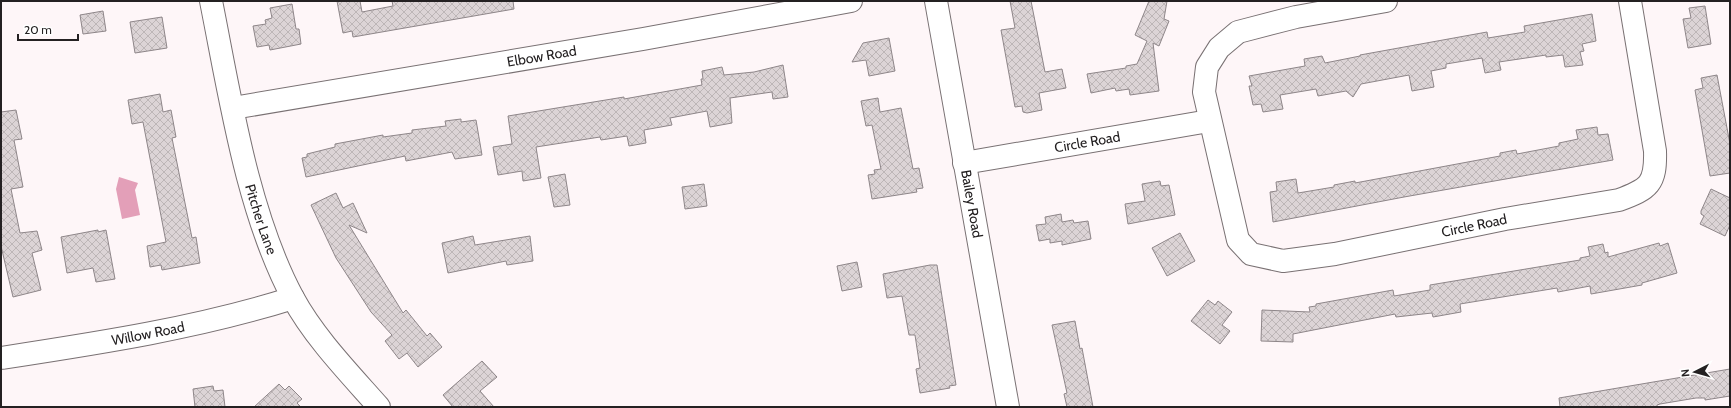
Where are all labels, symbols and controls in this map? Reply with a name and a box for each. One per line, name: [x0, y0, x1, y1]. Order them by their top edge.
scale bar: [18, 16, 78, 42]
text: 20 m: [24, 22, 52, 37]
street label: Elbow Road: [506, 41, 578, 71]
street label: Circle Road: [1053, 127, 1122, 156]
street label: Bailey Road: [957, 168, 987, 239]
street label: Pitcher Lane: [241, 182, 281, 257]
street label: Circle Road: [1440, 210, 1509, 241]
street label: Willow Road: [110, 318, 186, 349]
north arrow: [1675, 352, 1715, 392]
text: N: [1678, 368, 1692, 378]

